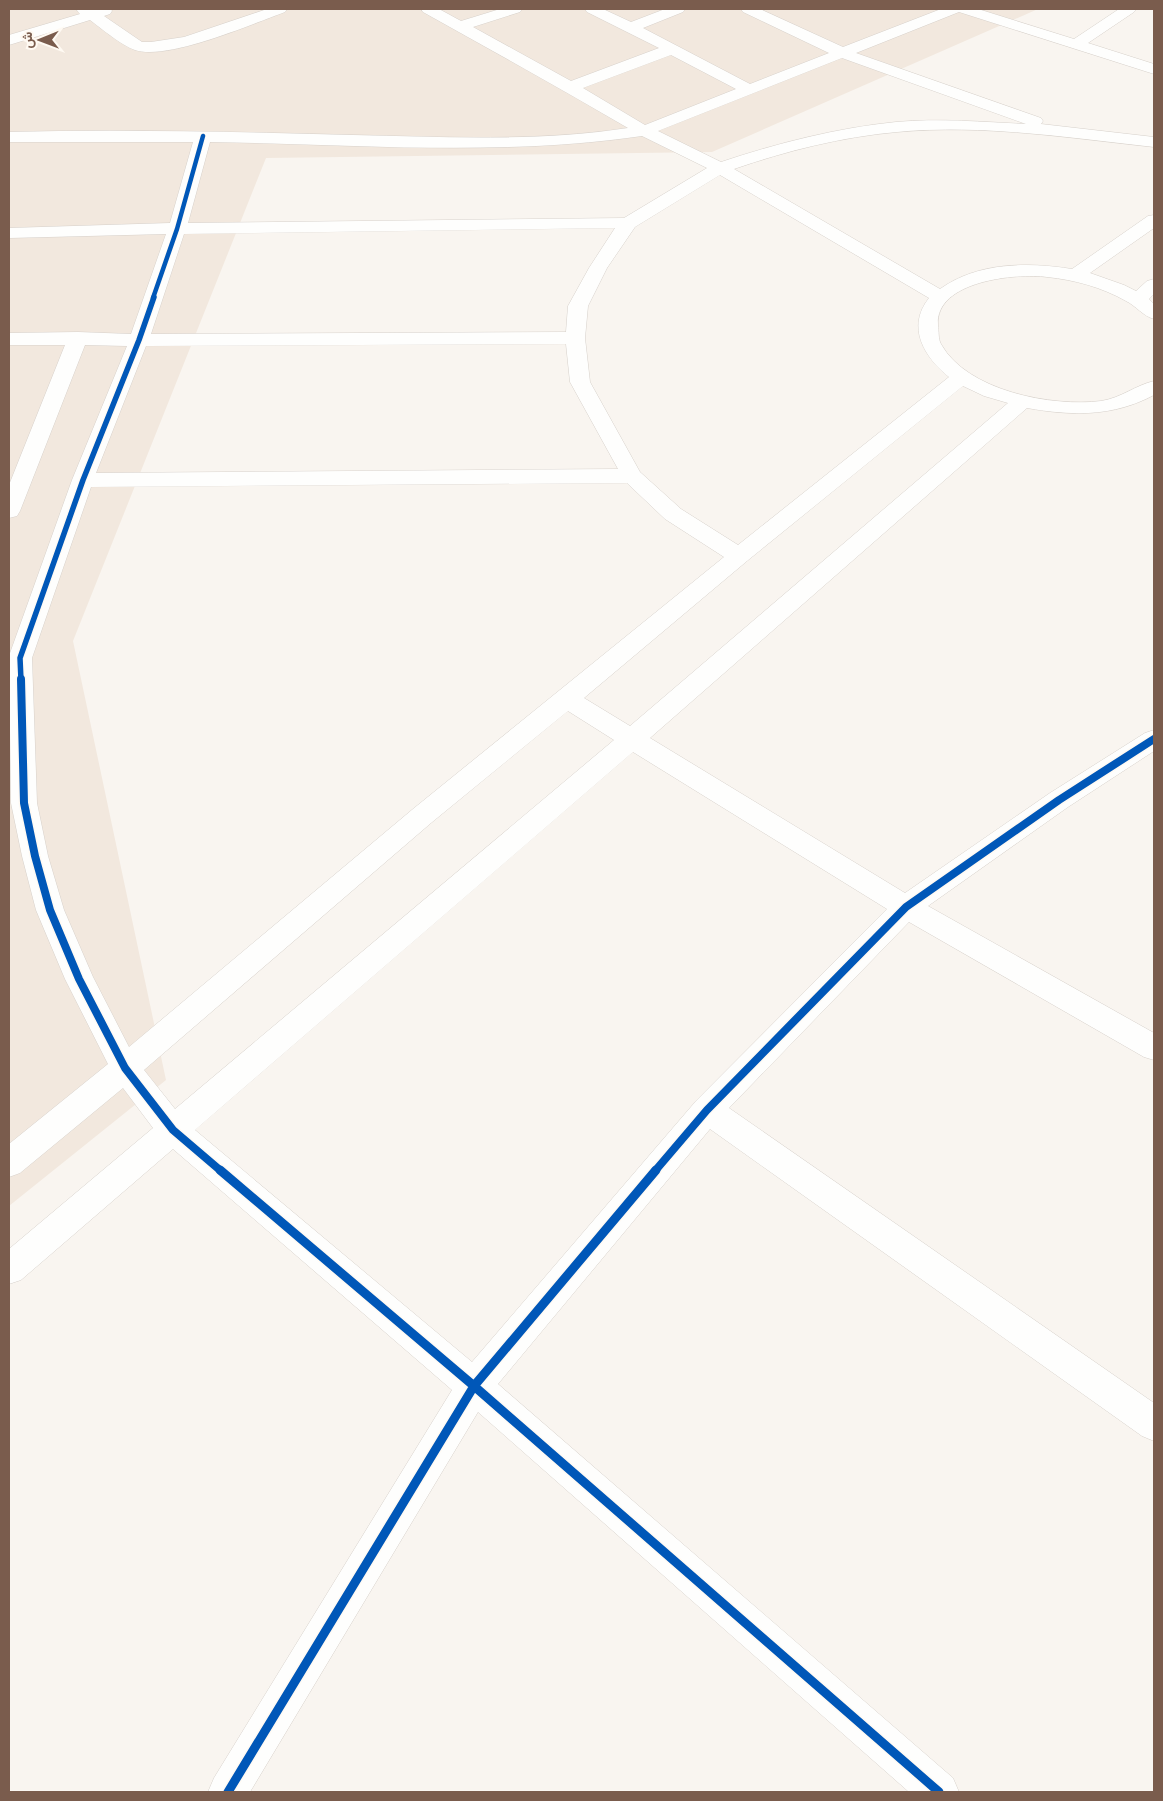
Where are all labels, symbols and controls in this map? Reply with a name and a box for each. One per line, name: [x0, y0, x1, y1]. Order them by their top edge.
north arrow: [15, 15, 65, 65]
text: ش: [16, 31, 37, 49]

